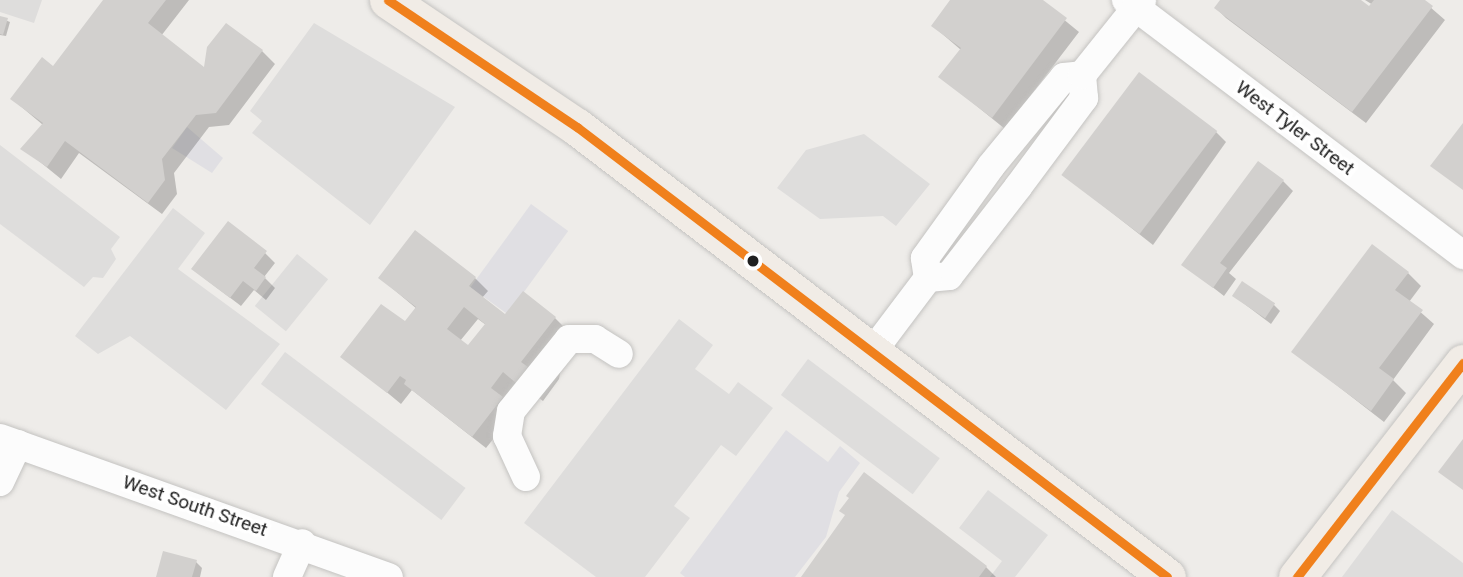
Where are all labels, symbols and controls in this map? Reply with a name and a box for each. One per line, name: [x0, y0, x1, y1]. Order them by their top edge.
street label: West Tyler Street: [1231, 76, 1359, 180]
unlabelled marker: [746, 254, 760, 268]
street label: West South Street: [120, 471, 270, 541]

